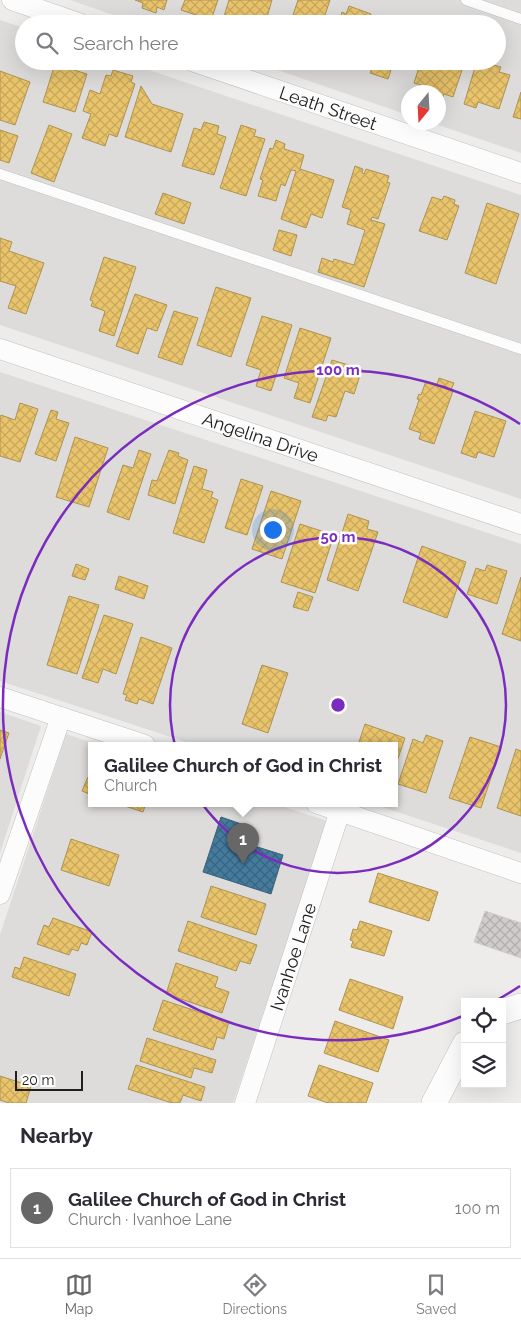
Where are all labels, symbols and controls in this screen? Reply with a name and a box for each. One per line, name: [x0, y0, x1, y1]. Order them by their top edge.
search box: [15, 15, 506, 70]
icon: search: [33, 29, 61, 57]
text: Search here: [73, 32, 179, 54]
street label: Leath Street: [277, 81, 380, 134]
north arrow: [401, 85, 446, 130]
text: 100 m: [316, 361, 360, 379]
street label: Angelina Drive: [200, 407, 322, 466]
your location: [260, 517, 286, 543]
text: 50 m: [320, 528, 356, 546]
centre of rings: [329, 696, 347, 714]
popup: [88, 742, 398, 807]
text: Galilee Church of God in Christ: [104, 754, 382, 776]
text: Church: [104, 776, 157, 795]
pin: 1: [227, 823, 259, 864]
street label: Ivanhoe Lane: [265, 900, 320, 1013]
map controls: [461, 998, 506, 1088]
button: locate: [461, 998, 506, 1043]
button: layers: [461, 1043, 506, 1088]
scale bar: [15, 1068, 82, 1091]
text: 20 m: [22, 1072, 54, 1088]
text: Nearby: [20, 1123, 93, 1148]
text: Galilee Church of God in Christ: [68, 1188, 346, 1210]
text: 1: [33, 1199, 41, 1218]
text: 100 m: [455, 1199, 500, 1218]
text: Church · Ivanhoe Lane: [68, 1210, 232, 1229]
tab: Map: [65, 1271, 93, 1317]
tab: Directions: [222, 1271, 287, 1317]
tab: Saved: [416, 1271, 456, 1317]

